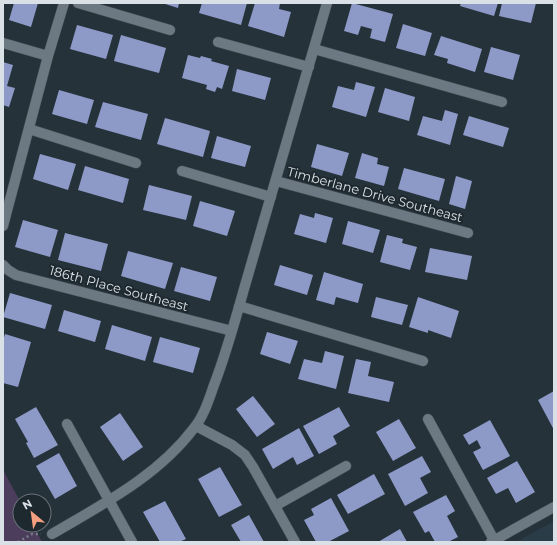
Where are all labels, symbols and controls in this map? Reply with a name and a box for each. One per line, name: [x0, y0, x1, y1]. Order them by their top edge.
street label: Timberlane Drive Southeast: [285, 163, 465, 225]
street label: 186th Place Southeast: [48, 262, 190, 314]
north arrow: [12, 493, 52, 533]
text: N: [20, 496, 34, 513]

